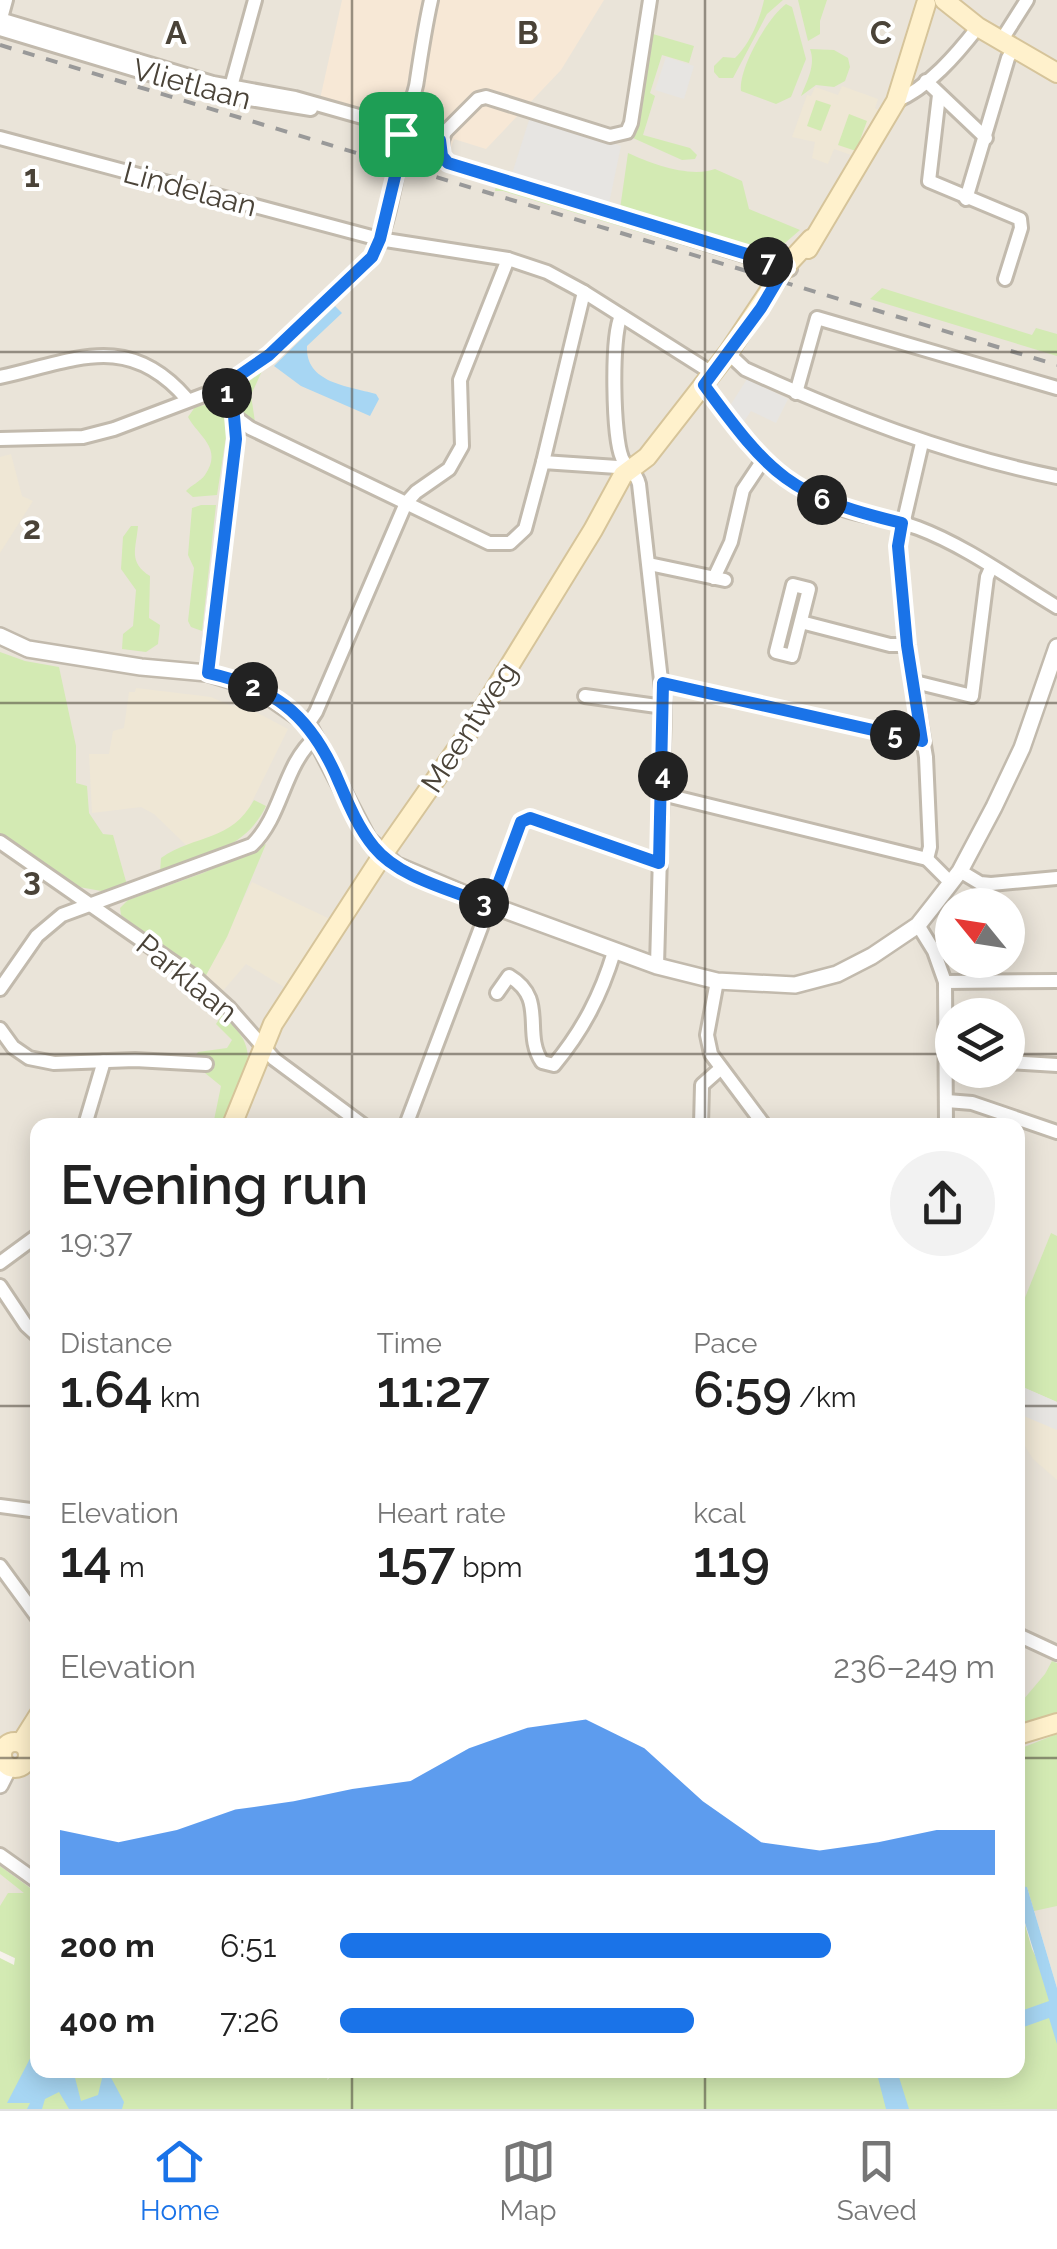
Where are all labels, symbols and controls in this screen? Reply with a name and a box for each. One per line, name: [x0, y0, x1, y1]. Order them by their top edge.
text: A: [165, 14, 187, 51]
text: B: [517, 14, 539, 51]
text: C: [870, 14, 892, 51]
street label: Vlietlaan: [129, 51, 255, 117]
pin: [359, 92, 444, 177]
icon: arrive: [374, 107, 429, 162]
street label: Lindelaan: [120, 154, 260, 224]
text: 1: [24, 157, 40, 194]
pin: 7: [743, 237, 793, 287]
text: 7: [760, 245, 776, 278]
pin: 1: [202, 368, 252, 418]
text: 1: [220, 376, 234, 409]
pin: 6: [797, 475, 847, 525]
text: 6: [814, 483, 831, 516]
text: 2: [23, 509, 41, 546]
street label: Meentweg: [414, 655, 524, 799]
pin: 2: [228, 662, 278, 712]
text: 2: [245, 670, 261, 703]
pin: 5: [870, 710, 920, 760]
text: 5: [887, 718, 903, 751]
pin: 4: [638, 751, 688, 801]
text: 4: [655, 759, 671, 792]
text: 3: [23, 860, 41, 897]
pin: 3: [459, 878, 509, 928]
text: 3: [476, 886, 492, 919]
north arrow: [935, 888, 1025, 978]
map controls: [935, 888, 1025, 1088]
street label: Parklaan: [130, 927, 244, 1029]
button: layers: [935, 998, 1025, 1088]
button: share: [890, 1151, 995, 1256]
text: Evening run: [60, 1152, 368, 1217]
text: 19:37: [60, 1222, 133, 1259]
text: Distance: [60, 1327, 172, 1360]
text: Time: [377, 1327, 442, 1360]
text: Pace: [693, 1327, 758, 1360]
text: 1.64: [60, 1360, 153, 1419]
text: 11:27: [377, 1360, 490, 1419]
text: 6:59: [693, 1360, 792, 1419]
text: km: [153, 1381, 200, 1414]
text: /km: [792, 1381, 856, 1414]
text: Elevation: [60, 1497, 179, 1530]
text: Heart rate: [377, 1497, 506, 1530]
text: kcal: [693, 1497, 746, 1530]
text: 14: [60, 1530, 112, 1589]
text: 157: [377, 1530, 455, 1589]
text: 119: [693, 1530, 770, 1589]
text: m: [112, 1551, 145, 1584]
text: bpm: [455, 1551, 523, 1584]
text: Elevation: [60, 1648, 196, 1685]
text: 236–249 m: [833, 1648, 995, 1685]
text: 200 m: [60, 1927, 155, 1964]
text: 6:51: [220, 1927, 276, 1964]
text: 400 m: [60, 2002, 155, 2039]
text: 7:26: [220, 2002, 279, 2039]
tab: Home: [140, 2134, 219, 2227]
tab: Map: [500, 2134, 557, 2227]
tab: Saved: [837, 2134, 917, 2227]

